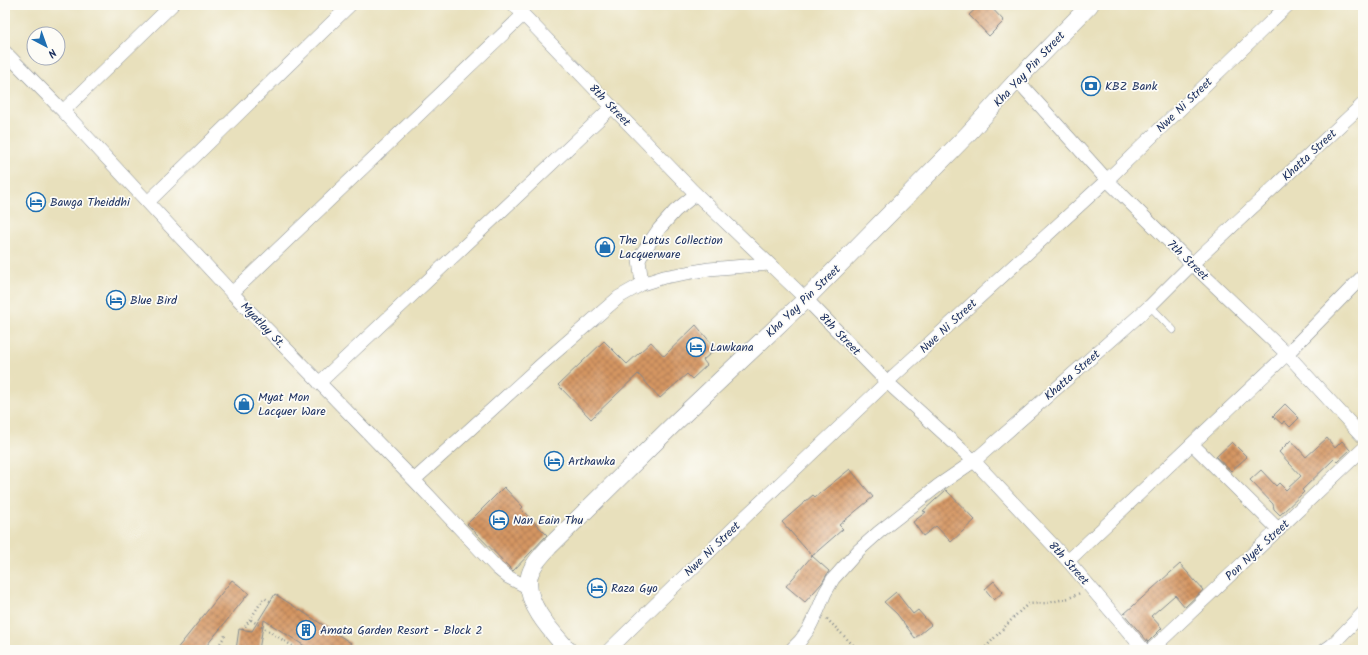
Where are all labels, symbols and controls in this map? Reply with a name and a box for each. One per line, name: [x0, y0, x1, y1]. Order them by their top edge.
north arrow: [26, 26, 66, 66]
street label: Kha Yay Pin Street: [989, 27, 1070, 112]
text: N: [43, 44, 60, 62]
street label: Nwe Ni Street: [1152, 73, 1217, 137]
bank icon: KBZ Bank: [1080, 75, 1102, 97]
place label: KBZ Bank: [1105, 77, 1158, 96]
street label: 8th Street: [584, 79, 635, 131]
street label: Khatta Street: [1278, 125, 1341, 186]
hotel icon: Bawga Theiddhi: [25, 191, 47, 213]
place label: Bawga Theiddhi: [50, 193, 131, 212]
place label: The Lotus Collection Lacquerware: [619, 231, 723, 264]
shop icon: The Lotus Collection Lacquerware: [594, 236, 616, 258]
street label: 7th Street: [1162, 236, 1213, 285]
street label: Kha Yay Pin Street: [762, 260, 845, 342]
hotel icon: Blue Bird: [105, 289, 127, 311]
place label: Blue Bird: [130, 291, 178, 310]
street label: Nwe Ni Street: [915, 294, 982, 358]
street label: Myatlay St.: [236, 298, 290, 353]
street label: 8th Street: [814, 308, 865, 360]
hotel icon: Lawkana: [685, 336, 707, 358]
place label: Lawkana: [710, 338, 754, 357]
street label: Khatta Street: [1040, 345, 1105, 405]
place label: Myat Mon Lacquer Ware: [258, 388, 326, 421]
shop icon: Myat Mon Lacquer Ware: [233, 393, 255, 415]
hotel icon: Arthawka: [543, 450, 565, 472]
place label: Arthawka: [568, 452, 616, 471]
hotel icon: Nan Eain Thu: [488, 509, 510, 531]
place label: Nan Eain Thu: [513, 511, 584, 530]
street label: Pon Nyet Street: [1221, 515, 1294, 585]
street label: Nwe Ni Street: [680, 517, 745, 581]
street label: 8th Street: [1044, 537, 1094, 590]
hotel icon: Raza Gyo: [586, 577, 608, 599]
place label: Raza Gyo: [611, 579, 658, 598]
building icon: Amata Garden Resort - Block 2: [295, 619, 317, 641]
place label: Amata Garden Resort - Block 2: [320, 621, 483, 640]

